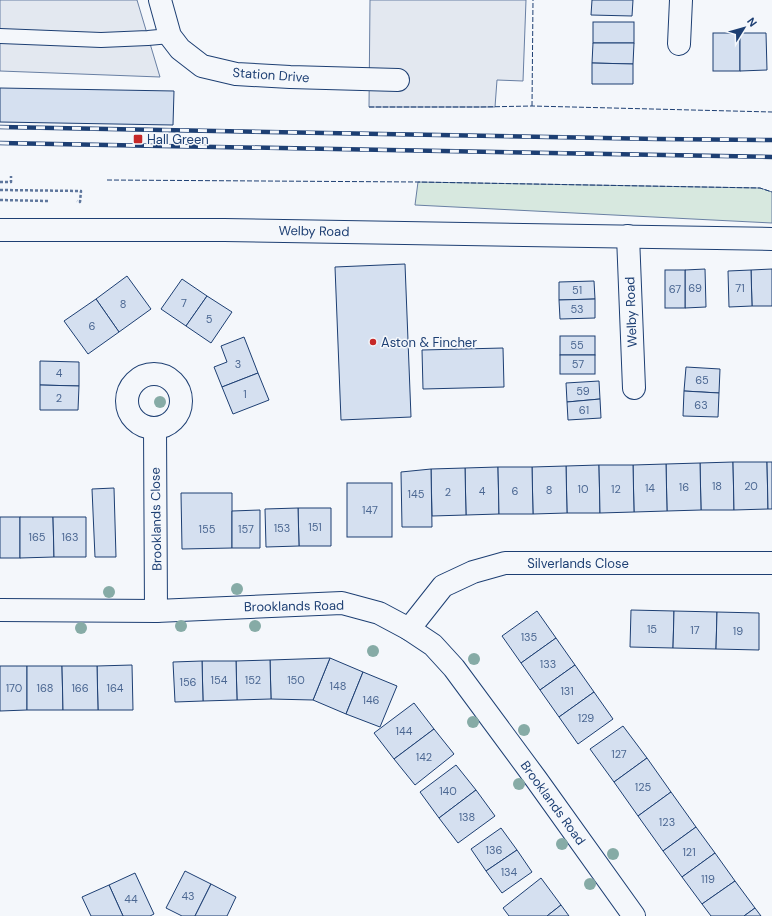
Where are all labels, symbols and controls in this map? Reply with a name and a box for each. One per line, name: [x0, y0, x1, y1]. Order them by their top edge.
north arrow: [724, 8, 764, 48]
text: N: [744, 15, 760, 29]
street label: Station Drive: [232, 64, 310, 86]
place label: Hall Green: [147, 131, 209, 148]
marker: Hall Green: [132, 133, 144, 145]
street label: Welby Road: [278, 222, 350, 240]
street label: Welby Road: [621, 276, 641, 348]
house number: 69: [688, 281, 702, 295]
house number: 71: [735, 281, 745, 295]
house number: 67: [669, 282, 681, 296]
house number: 51: [572, 283, 582, 297]
house number: 7: [181, 296, 187, 310]
house number: 8: [120, 297, 126, 311]
house number: 53: [570, 302, 584, 316]
house number: 5: [206, 312, 213, 326]
house number: 6: [89, 319, 96, 333]
place label: Aston & Fincher: [381, 334, 477, 351]
marker: Aston & Fincher: [368, 337, 378, 347]
house number: 55: [570, 338, 584, 352]
house number: 3: [235, 357, 241, 371]
house number: 57: [572, 357, 584, 371]
house number: 4: [56, 366, 63, 380]
house number: 65: [695, 373, 709, 387]
house number: 59: [576, 384, 590, 398]
house number: 1: [243, 387, 247, 401]
house number: 2: [56, 391, 62, 405]
house number: 63: [694, 398, 708, 412]
house number: 61: [579, 403, 589, 417]
street label: Brooklands Close: [147, 467, 165, 571]
house number: 18: [712, 479, 722, 493]
house number: 20: [744, 479, 758, 493]
house number: 16: [679, 480, 689, 494]
house number: 14: [645, 481, 655, 495]
house number: 10: [578, 482, 588, 496]
house number: 12: [611, 482, 621, 496]
house number: 8: [546, 483, 552, 497]
house number: 4: [479, 484, 486, 498]
house number: 6: [512, 484, 519, 498]
house number: 2: [445, 485, 451, 499]
house number: 145: [408, 487, 425, 501]
house number: 147: [362, 503, 378, 517]
house number: 151: [308, 520, 322, 534]
house number: 153: [274, 521, 290, 535]
house number: 155: [199, 522, 216, 536]
house number: 157: [238, 522, 254, 536]
house number: 165: [29, 530, 46, 544]
house number: 163: [62, 530, 78, 544]
street label: Silverlands Close: [527, 555, 629, 572]
street label: Brooklands Road: [244, 597, 344, 615]
house number: 15: [647, 622, 657, 636]
house number: 17: [690, 623, 700, 637]
house number: 19: [733, 624, 743, 638]
house number: 135: [521, 630, 538, 644]
house number: 133: [540, 657, 556, 671]
house number: 154: [211, 673, 228, 687]
house number: 152: [245, 673, 261, 687]
house number: 150: [287, 673, 305, 687]
house number: 156: [179, 675, 197, 689]
house number: 148: [330, 679, 346, 693]
house number: 170: [6, 681, 22, 695]
house number: 168: [36, 681, 54, 695]
house number: 166: [71, 681, 89, 695]
house number: 164: [106, 681, 124, 695]
house number: 131: [560, 684, 574, 698]
house number: 146: [362, 693, 380, 707]
house number: 129: [578, 711, 594, 725]
house number: 144: [396, 724, 413, 738]
house number: 127: [611, 747, 627, 761]
house number: 142: [416, 750, 432, 764]
street label: Brooklands Road: [517, 757, 589, 849]
house number: 125: [635, 780, 652, 794]
house number: 140: [439, 784, 457, 798]
house number: 138: [459, 810, 475, 824]
house number: 123: [659, 815, 675, 829]
house number: 136: [486, 843, 503, 857]
house number: 121: [682, 845, 696, 859]
house number: 134: [501, 865, 518, 879]
house number: 119: [701, 872, 715, 886]
house number: 43: [181, 889, 195, 903]
house number: 44: [124, 892, 138, 906]

